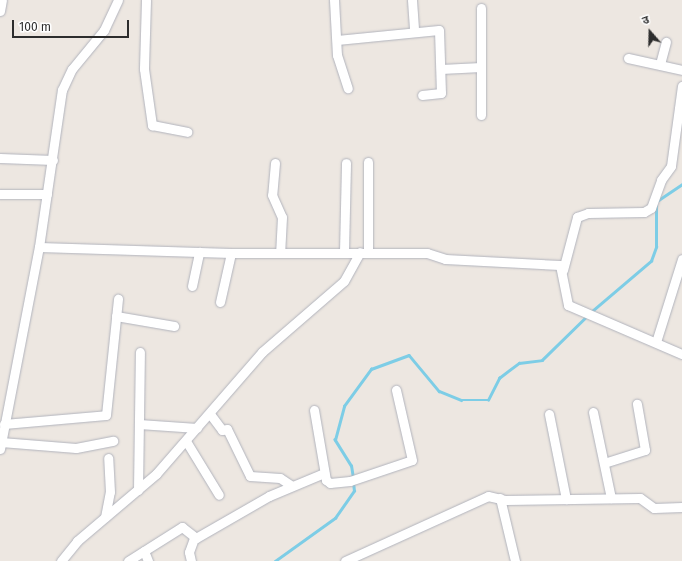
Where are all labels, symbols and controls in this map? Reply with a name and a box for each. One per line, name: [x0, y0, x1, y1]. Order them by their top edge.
scale bar: [14, 12, 131, 38]
north arrow: [630, 12, 670, 52]
text: उ: [640, 13, 651, 27]
text: 100 m: [19, 20, 51, 34]

